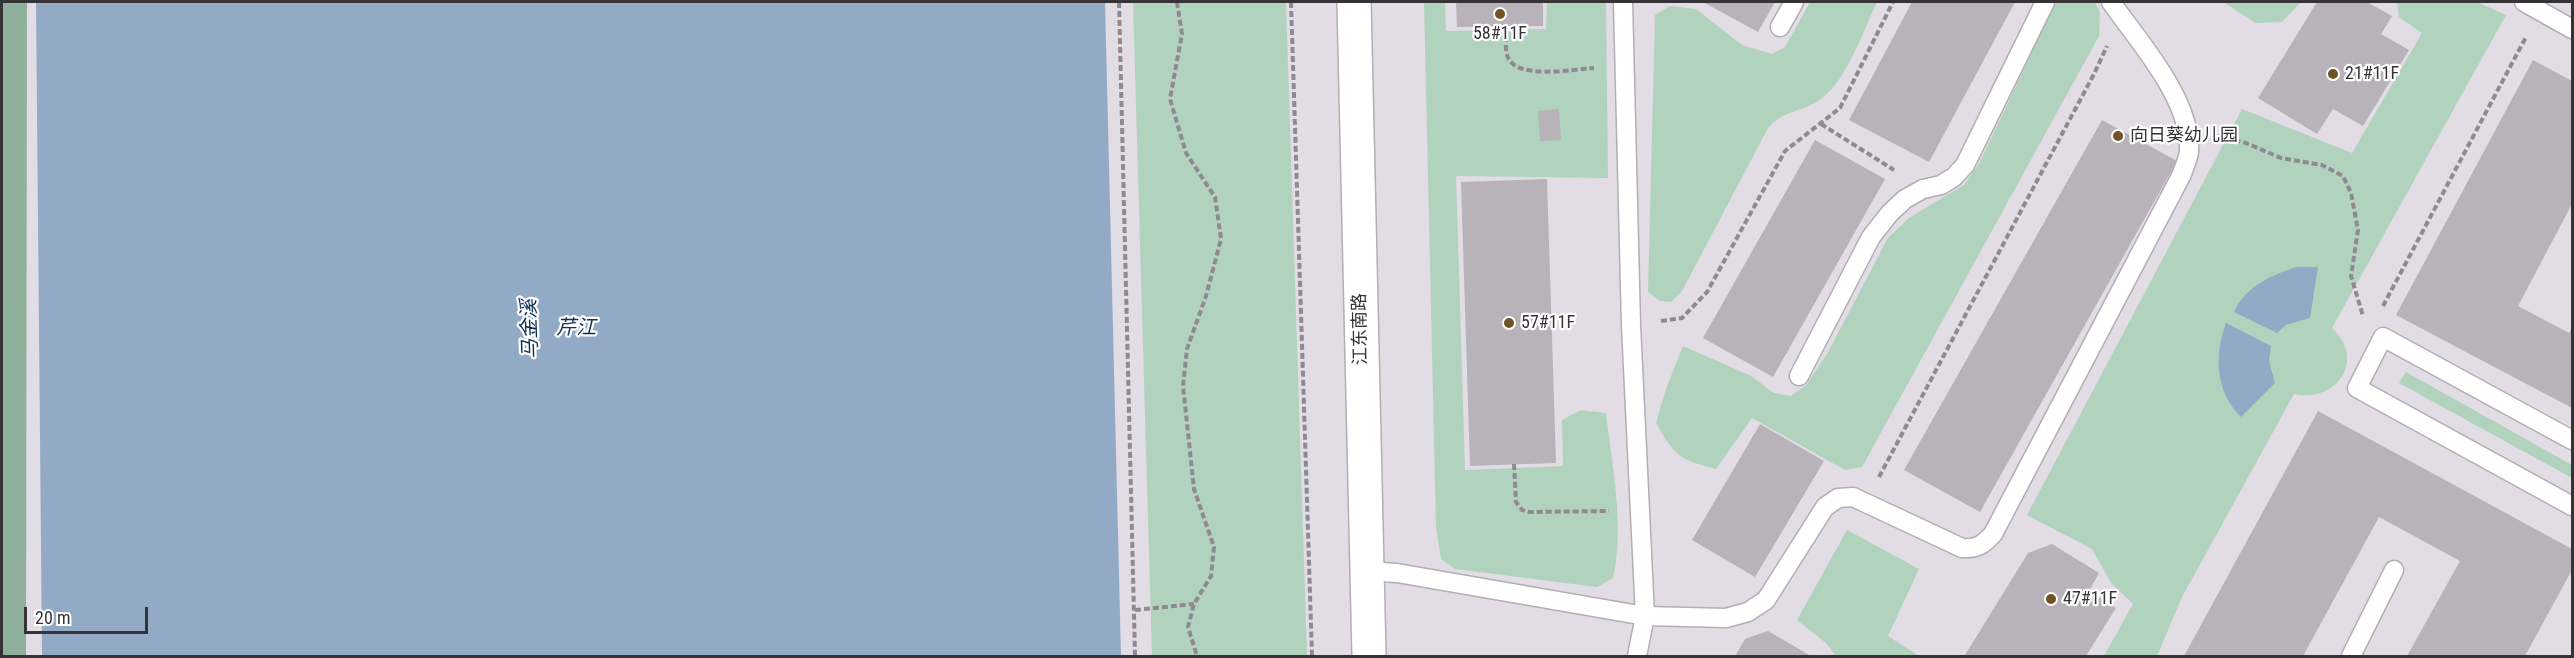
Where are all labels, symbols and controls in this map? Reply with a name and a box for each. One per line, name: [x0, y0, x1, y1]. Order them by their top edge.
marker: 58#11F: [1493, 7, 1507, 21]
place label: 58#11F: [1473, 23, 1527, 45]
place label: 21#11F: [2345, 63, 2399, 85]
marker: 21#11F: [2326, 67, 2340, 81]
place label: 向日葵幼儿园: [2130, 125, 2238, 147]
marker: 向日葵幼儿园: [2111, 129, 2125, 143]
street label: 江东南路: [1350, 293, 1372, 365]
water label: 马金溪: [518, 299, 544, 359]
place label: 57#11F: [1521, 312, 1575, 334]
marker: 57#11F: [1502, 316, 1516, 330]
water label: 芹江: [556, 317, 596, 341]
place label: 47#11F: [2063, 588, 2117, 610]
marker: 47#11F: [2044, 592, 2058, 606]
scale bar: [27, 595, 152, 633]
text: 20 m: [35, 607, 70, 628]

